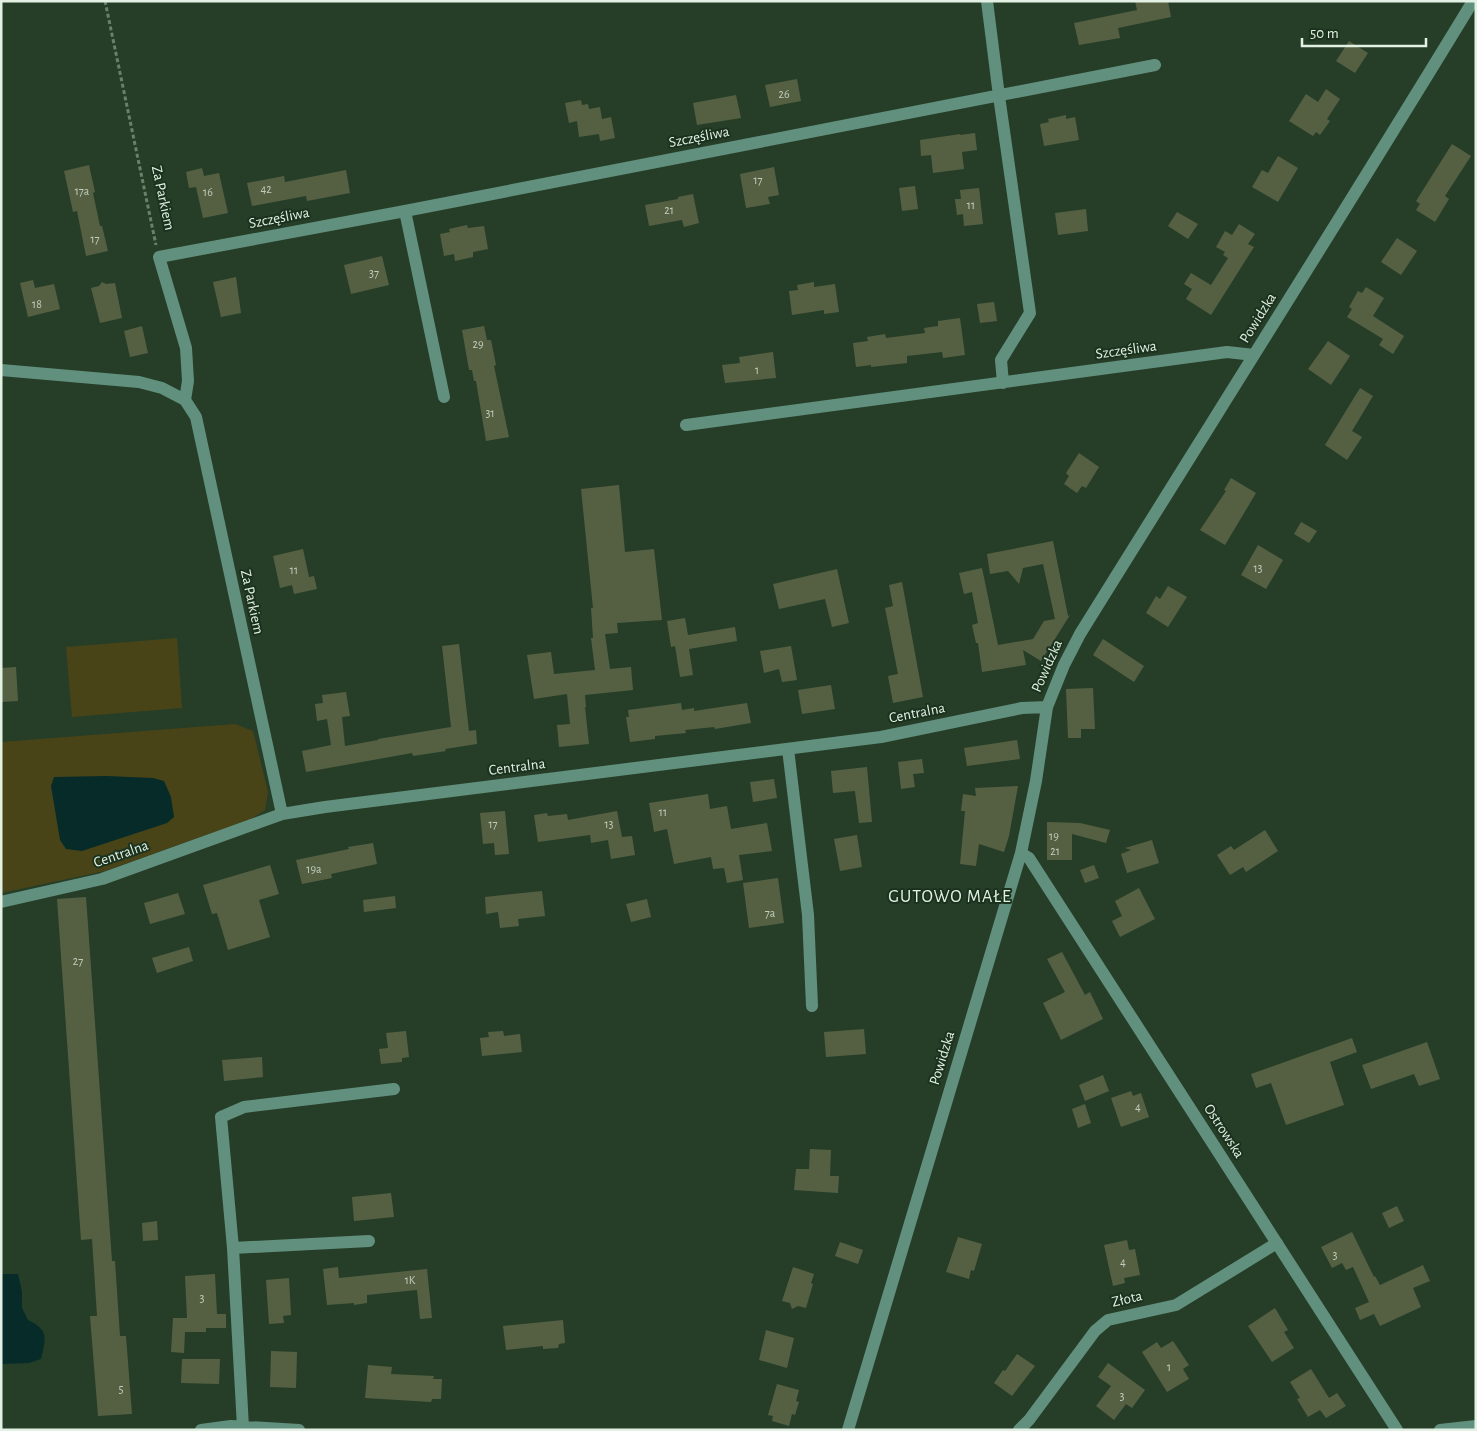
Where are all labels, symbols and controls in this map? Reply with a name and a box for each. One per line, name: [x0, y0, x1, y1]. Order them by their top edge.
scale bar: [1302, 15, 1426, 47]
text: 50 m: [1310, 26, 1339, 41]
house number: 26: [778, 88, 790, 100]
street label: Szczęśliwa: [667, 124, 731, 150]
street label: Za Parkiem: [149, 164, 177, 232]
house number: 17: [753, 174, 763, 186]
house number: 42: [260, 183, 272, 195]
house number: 17a: [75, 185, 90, 197]
house number: 16: [203, 186, 213, 198]
house number: 11: [967, 199, 975, 211]
house number: 21: [664, 204, 674, 216]
street label: Szczęśliwa: [247, 205, 311, 231]
house number: 17: [90, 233, 100, 245]
house number: 37: [369, 267, 379, 279]
street label: Powidzka: [1237, 290, 1279, 346]
house number: 18: [32, 298, 42, 310]
house number: 29: [472, 338, 484, 350]
street label: Szczęśliwa: [1095, 338, 1157, 362]
house number: 1: [755, 364, 759, 376]
house number: 31: [485, 407, 495, 419]
house number: 13: [1253, 562, 1263, 574]
house number: 11: [290, 564, 298, 576]
street label: Za Parkiem: [238, 568, 266, 636]
street label: Powidzka: [1029, 638, 1065, 694]
street label: Centralna: [888, 700, 946, 726]
street label: Centralna: [488, 756, 546, 778]
house number: 11: [659, 806, 667, 818]
house number: 17: [488, 818, 498, 830]
house number: 13: [604, 818, 614, 830]
house number: 19: [1049, 830, 1059, 842]
street label: Centralna: [92, 838, 150, 870]
house number: 21: [1050, 845, 1060, 857]
house number: 19a: [306, 863, 322, 875]
district label: GUTOWO MAŁE: [888, 888, 1012, 906]
house number: 7a: [765, 907, 776, 919]
house number: 27: [73, 955, 83, 967]
street label: Powidzka: [927, 1029, 957, 1087]
house number: 4: [1135, 1101, 1141, 1113]
street label: Ostrowska: [1201, 1101, 1247, 1161]
house number: 3: [1333, 1249, 1338, 1261]
house number: 4: [1120, 1256, 1126, 1268]
house number: 1K: [405, 1274, 416, 1286]
street label: Złota: [1110, 1288, 1144, 1310]
house number: 3: [200, 1292, 205, 1304]
house number: 1: [1167, 1361, 1171, 1373]
house number: 5: [118, 1383, 124, 1395]
house number: 3: [1120, 1390, 1125, 1402]

